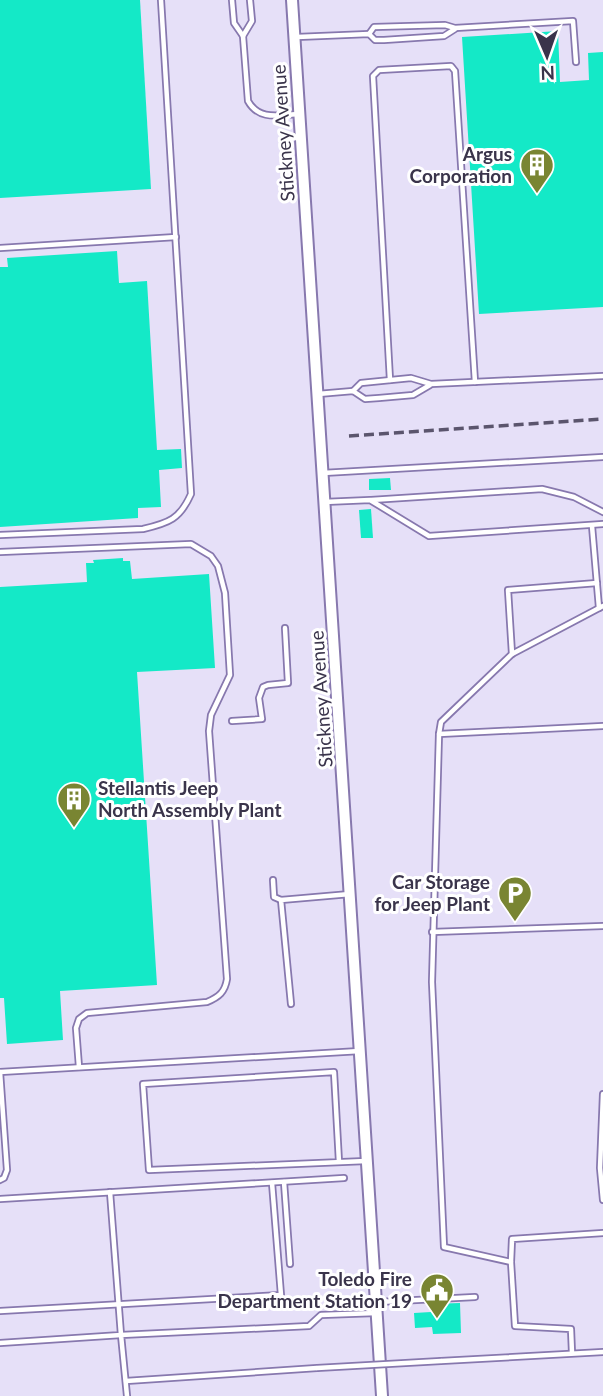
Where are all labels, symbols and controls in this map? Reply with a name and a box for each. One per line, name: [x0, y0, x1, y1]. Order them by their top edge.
north arrow: [512, 21, 582, 91]
text: N: [540, 62, 555, 85]
street label: Stickney Avenue: [266, 64, 299, 202]
place label: Argus Corporation: [410, 142, 512, 187]
building icon: Argus Corporation: [518, 146, 556, 195]
street label: Stickney Avenue: [304, 630, 337, 768]
place label: Stellantis Jeep North Assembly Plant: [98, 776, 281, 821]
building icon: Stellantis Jeep North Assembly Plant: [55, 780, 93, 829]
place label: Car Storage for Jeep Plant: [374, 870, 490, 915]
parking icon: Car Storage for Jeep Plant: [496, 874, 534, 923]
place label: Toledo Fire Department Station 19: [218, 1267, 412, 1312]
public building icon: Toledo Fire Department Station 19: [418, 1271, 456, 1320]

